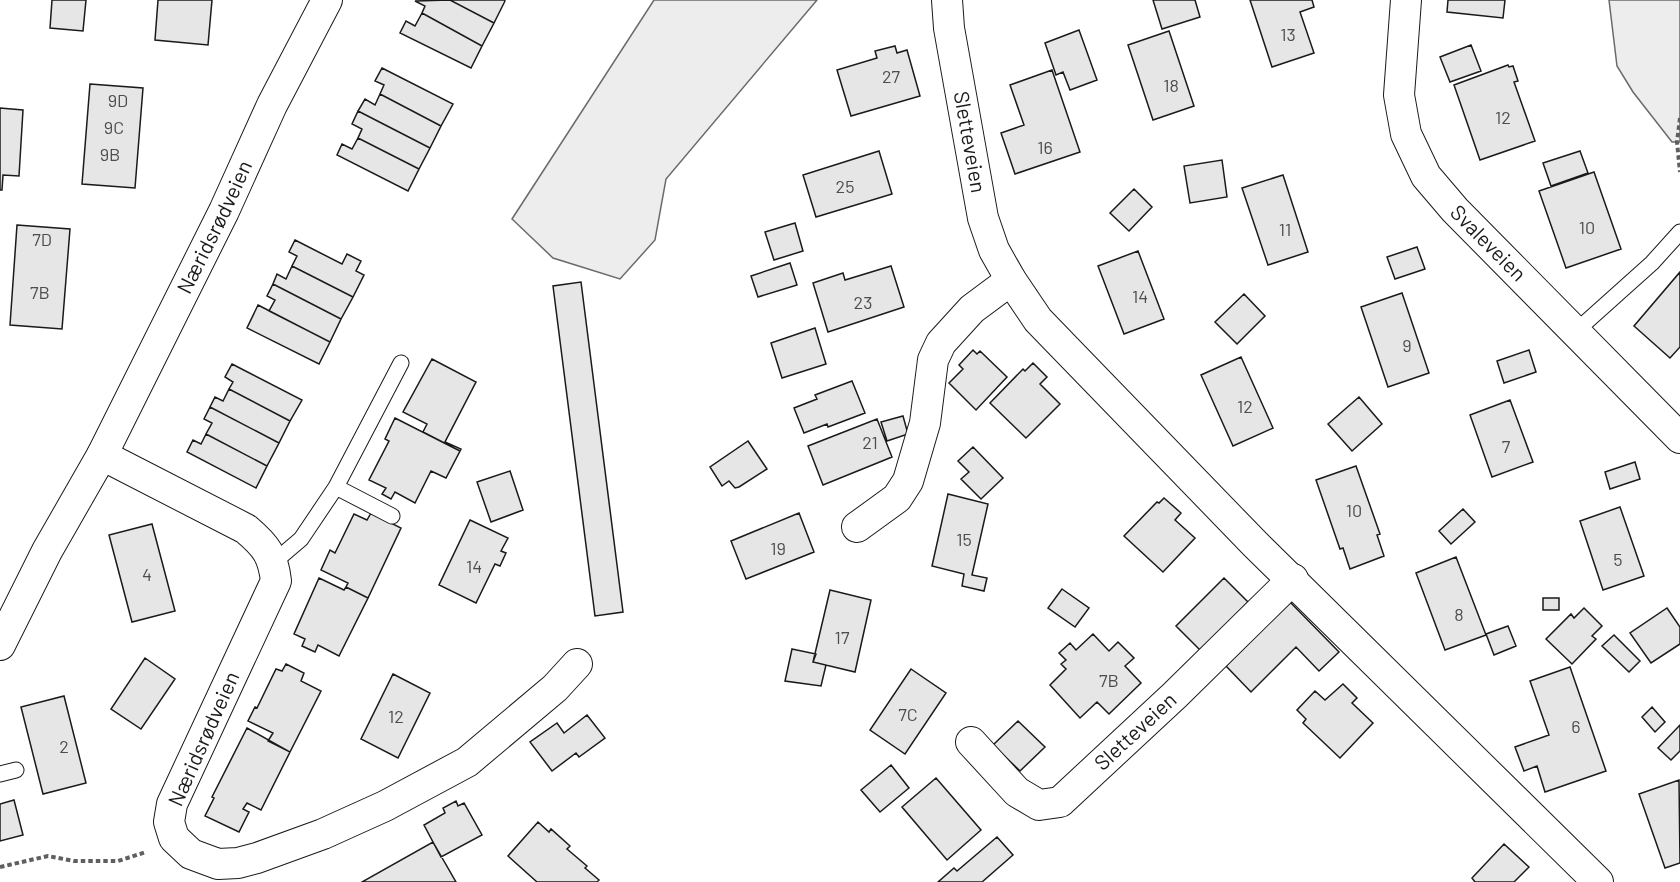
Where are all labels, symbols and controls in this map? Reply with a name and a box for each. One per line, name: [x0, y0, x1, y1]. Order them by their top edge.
house number: 13: [1280, 23, 1296, 45]
house number: 27: [882, 65, 901, 87]
house number: 18: [1163, 74, 1179, 96]
house number: 9D: [108, 89, 128, 111]
street label: Sletteveien: [950, 89, 992, 195]
house number: 12: [1495, 106, 1511, 128]
house number: 9C: [104, 116, 124, 138]
house number: 16: [1037, 136, 1053, 158]
house number: 9B: [100, 143, 120, 165]
street label: Næridsrødveien: [171, 156, 256, 297]
house number: 25: [836, 175, 854, 197]
street label: Svaleveien: [1446, 199, 1532, 286]
house number: 10: [1579, 216, 1595, 238]
house number: 11: [1279, 218, 1291, 240]
house number: 7D: [32, 228, 52, 250]
house number: 7B: [30, 281, 50, 303]
house number: 14: [1132, 285, 1148, 307]
house number: 23: [854, 291, 872, 313]
house number: 9: [1402, 334, 1412, 356]
house number: 12: [1237, 395, 1253, 417]
house number: 21: [862, 431, 878, 453]
house number: 7: [1502, 435, 1511, 457]
house number: 10: [1346, 499, 1362, 521]
house number: 15: [956, 528, 972, 550]
house number: 19: [770, 537, 786, 559]
house number: 5: [1613, 548, 1623, 570]
house number: 14: [466, 555, 482, 577]
house number: 4: [142, 563, 152, 585]
house number: 8: [1454, 603, 1464, 625]
house number: 17: [835, 626, 850, 648]
street label: Næridsrødveien: [162, 667, 244, 810]
house number: 7B: [1099, 669, 1119, 691]
street label: Sletteveien: [1088, 686, 1181, 775]
house number: 7C: [898, 703, 918, 725]
house number: 12: [388, 705, 404, 727]
house number: 6: [1571, 715, 1581, 737]
house number: 2: [59, 735, 69, 757]

